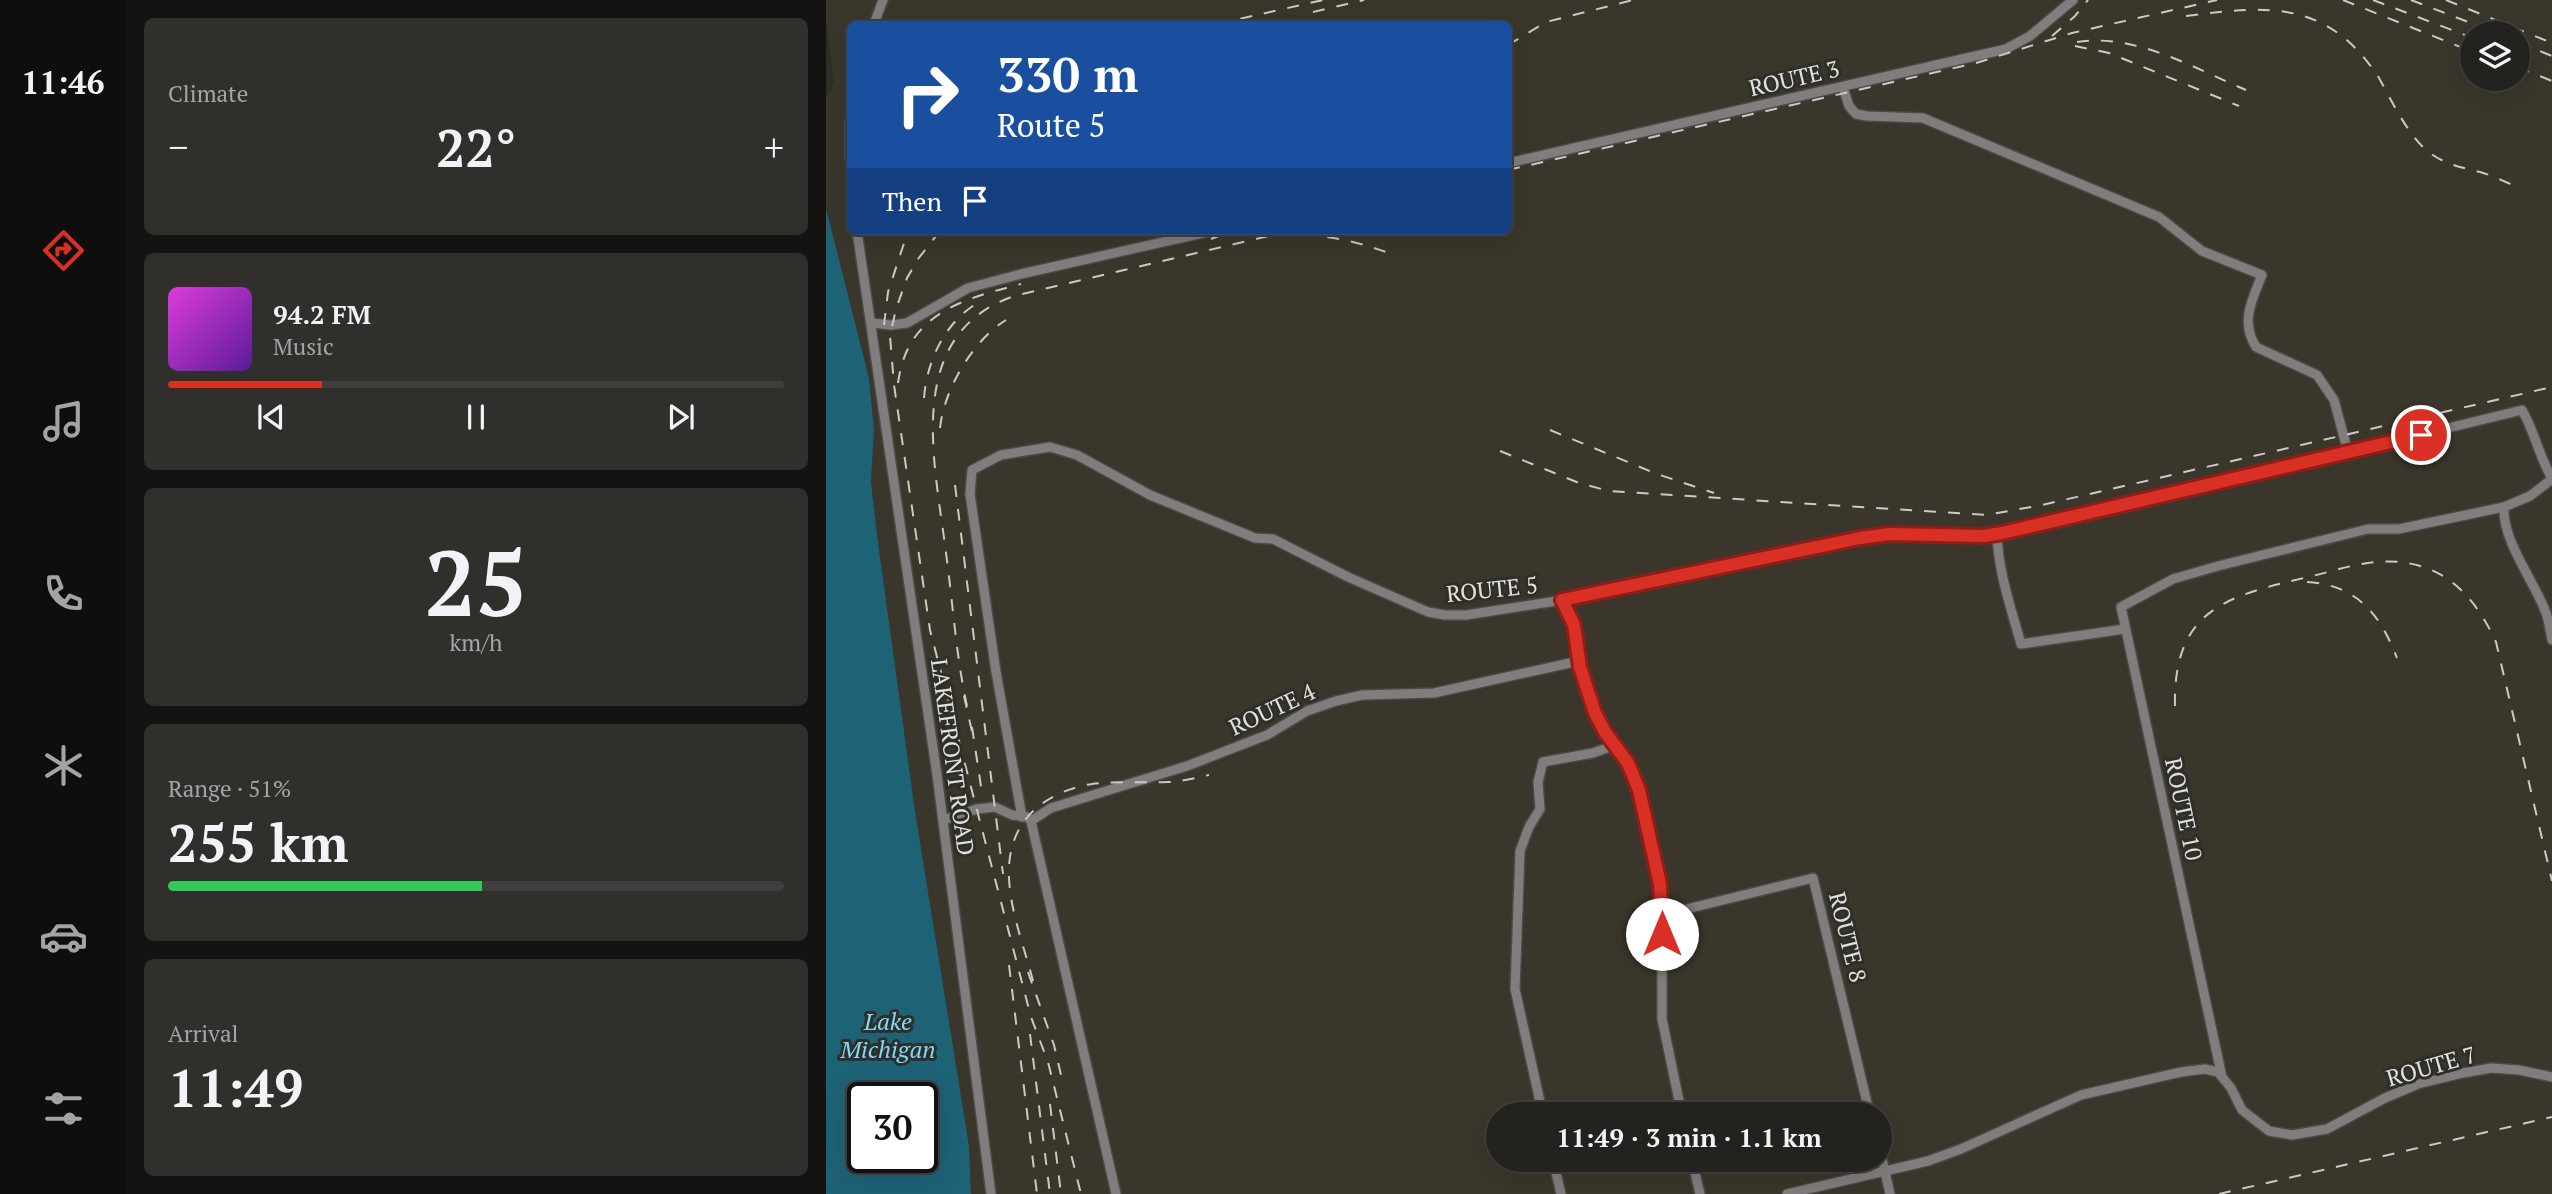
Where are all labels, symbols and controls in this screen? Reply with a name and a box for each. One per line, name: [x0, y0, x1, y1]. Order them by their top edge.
map controls: [2460, 21, 2530, 91]
button: layers: [2460, 21, 2530, 91]
text: 330 m: [997, 41, 1139, 106]
icon: right: [882, 49, 973, 140]
street label: ROUTE 3: [1746, 53, 1842, 103]
text: 11:46: [21, 61, 105, 103]
text: Climate: [168, 78, 248, 109]
text: Route 5: [997, 104, 1106, 146]
text: 22°: [436, 113, 516, 182]
text: −: [168, 122, 188, 172]
text: +: [764, 122, 784, 172]
icon: arrive: [956, 182, 994, 220]
text: Then: [882, 184, 942, 218]
icon: directions: [39, 226, 88, 275]
text: 94.2 FM: [273, 297, 371, 331]
text: Music: [273, 331, 334, 362]
icon: music: [39, 397, 88, 446]
icon: previous: [252, 398, 290, 436]
icon: pause: [457, 398, 495, 436]
icon: next: [662, 398, 700, 436]
pin: [2391, 405, 2451, 465]
icon: arrive: [2402, 416, 2440, 454]
text: 25: [425, 521, 527, 642]
icon: phone: [39, 569, 88, 618]
street label: ROUTE 5: [1445, 569, 1539, 609]
text: km/h: [449, 627, 503, 658]
street label: LAKEFRONT ROAD: [924, 657, 982, 857]
street label: ROUTE 4: [1224, 675, 1321, 742]
icon: climate: [39, 741, 88, 790]
street label: ROUTE 10: [2158, 755, 2210, 863]
text: Range · 51%: [168, 773, 291, 804]
text: 255 km: [168, 808, 349, 877]
street label: ROUTE 8: [1822, 889, 1874, 985]
position arrow: [1625, 897, 1699, 971]
icon: car: [39, 912, 88, 961]
water label: Lake Michigan: [840, 1005, 936, 1065]
text: Arrival: [168, 1018, 239, 1049]
street label: ROUTE 7: [2383, 1038, 2479, 1094]
text: 11:49: [168, 1053, 303, 1122]
speed limit sign: 30: [847, 1082, 938, 1173]
icon: filters: [39, 1084, 88, 1133]
text: 11:49 · 3 min · 1.1 km: [1556, 1120, 1822, 1154]

